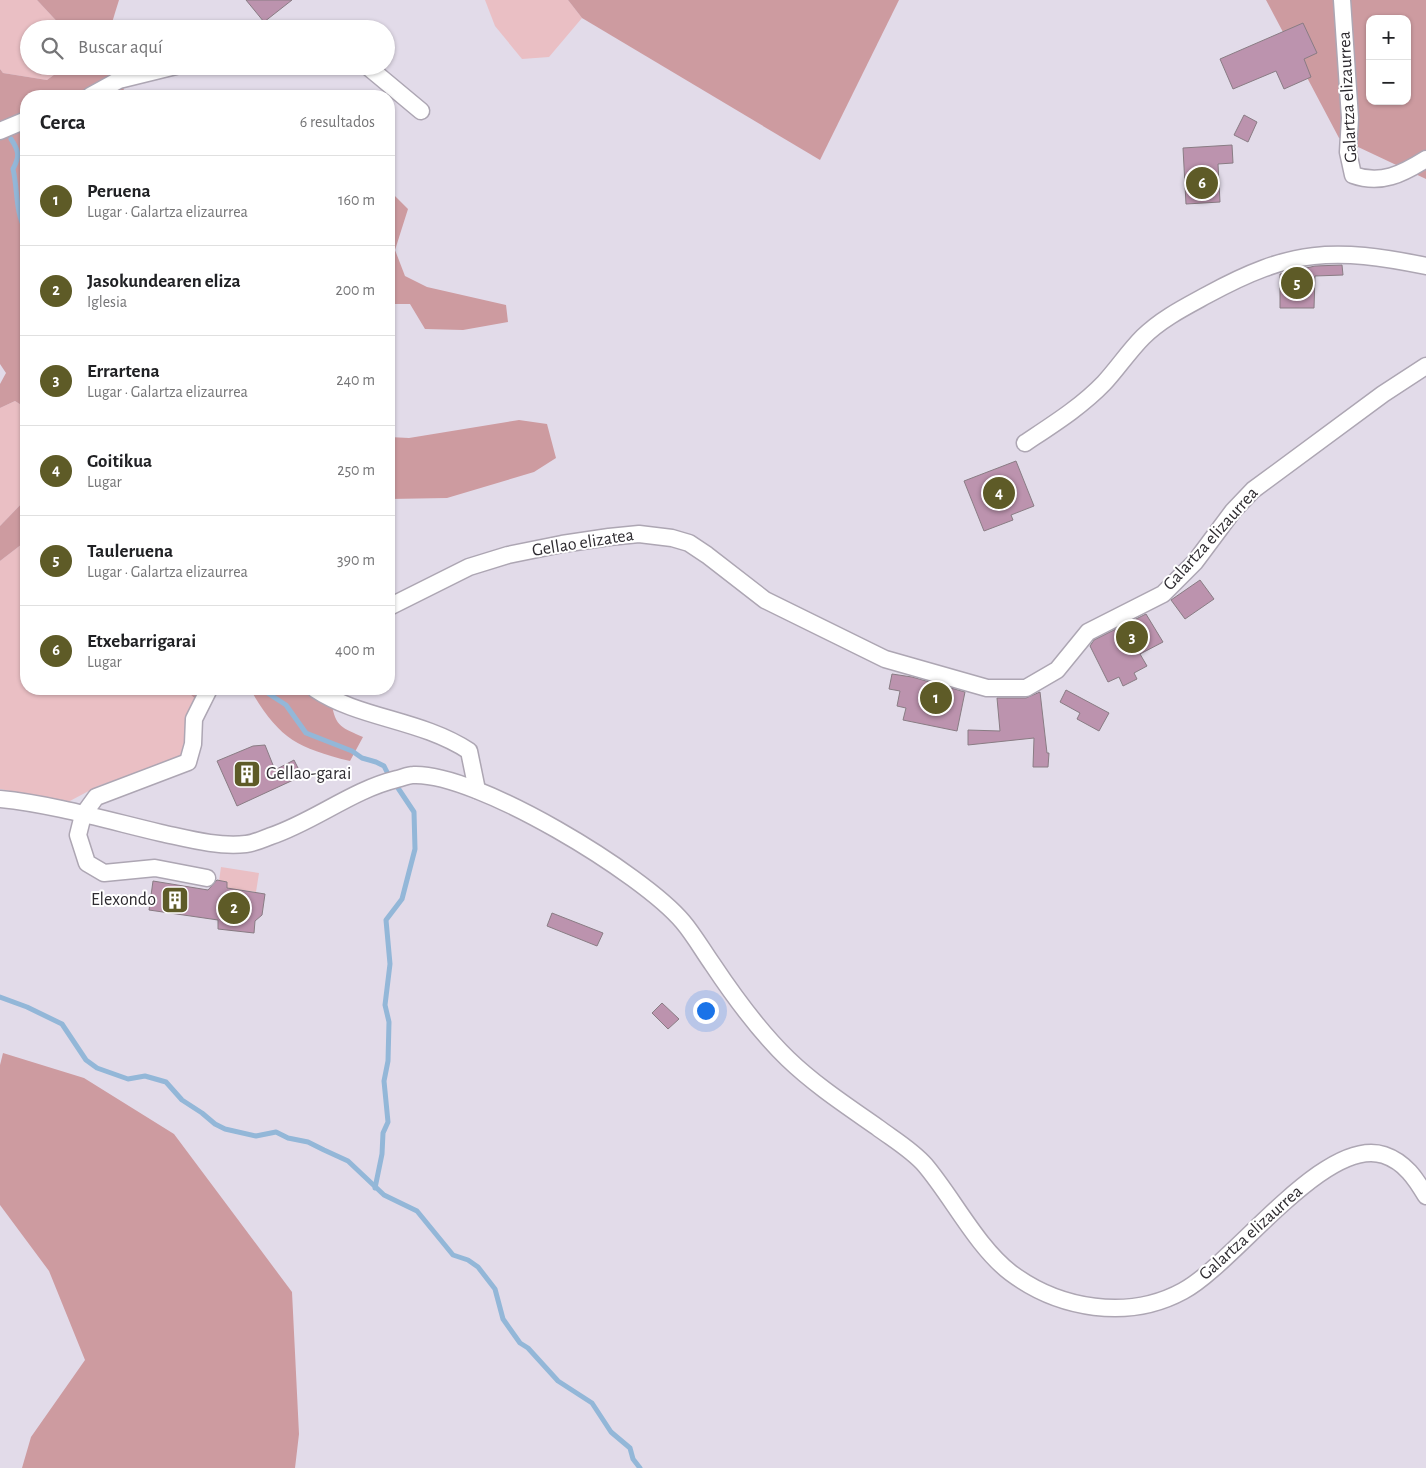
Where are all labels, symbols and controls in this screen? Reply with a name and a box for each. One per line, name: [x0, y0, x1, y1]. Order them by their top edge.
map controls: [1366, 15, 1411, 105]
button: +: [1366, 15, 1411, 60]
search box: [20, 20, 395, 75]
street label: Galartza elizaurrea: [1336, 31, 1360, 163]
icon: search: [38, 34, 66, 62]
text: Buscar aquí: [78, 38, 163, 57]
button: −: [1366, 60, 1411, 105]
text: Cerca: [40, 112, 86, 133]
text: 6 resultados: [300, 114, 375, 130]
pin: 6: [1186, 164, 1218, 202]
text: Peruena: [87, 182, 151, 201]
text: 1: [53, 192, 59, 208]
text: 160 m: [338, 192, 375, 208]
text: Lugar · Galartza elizaurrea: [87, 204, 248, 220]
pin: 5: [1281, 264, 1313, 302]
text: Jasokundearen eliza: [87, 272, 241, 291]
text: 2: [52, 282, 60, 298]
text: 200 m: [335, 282, 375, 298]
text: Iglesia: [87, 294, 127, 310]
text: Errartena: [87, 362, 160, 381]
text: 3: [53, 372, 59, 388]
text: 240 m: [336, 372, 375, 388]
text: Lugar · Galartza elizaurrea: [87, 384, 248, 400]
text: Goitikua: [87, 452, 152, 471]
text: 4: [52, 462, 60, 478]
text: 250 m: [337, 462, 375, 478]
text: Lugar: [87, 474, 122, 490]
pin: 4: [983, 474, 1015, 512]
street label: Galartza elizaurrea: [1160, 484, 1262, 594]
street label: Gellao elizatea: [531, 526, 635, 560]
text: Tauleruena: [87, 542, 173, 561]
text: 5: [53, 552, 59, 568]
text: 390 m: [337, 552, 375, 568]
text: Lugar · Galartza elizaurrea: [87, 564, 248, 580]
pin: 3: [1116, 618, 1148, 656]
text: Etxebarrigarai: [87, 632, 196, 651]
text: 6: [52, 642, 60, 658]
text: 400 m: [335, 642, 375, 658]
text: Lugar: [87, 654, 122, 670]
pin: 1: [920, 679, 952, 717]
building icon: Gellao-garai: [232, 759, 262, 789]
place label: Gellao-garai: [266, 765, 351, 783]
building icon: Elexondo: [160, 885, 190, 915]
pin: 2: [218, 889, 250, 927]
place label: Elexondo: [91, 891, 156, 909]
your location: [693, 998, 719, 1024]
street label: Galartza elizaurrea: [1196, 1182, 1306, 1284]

